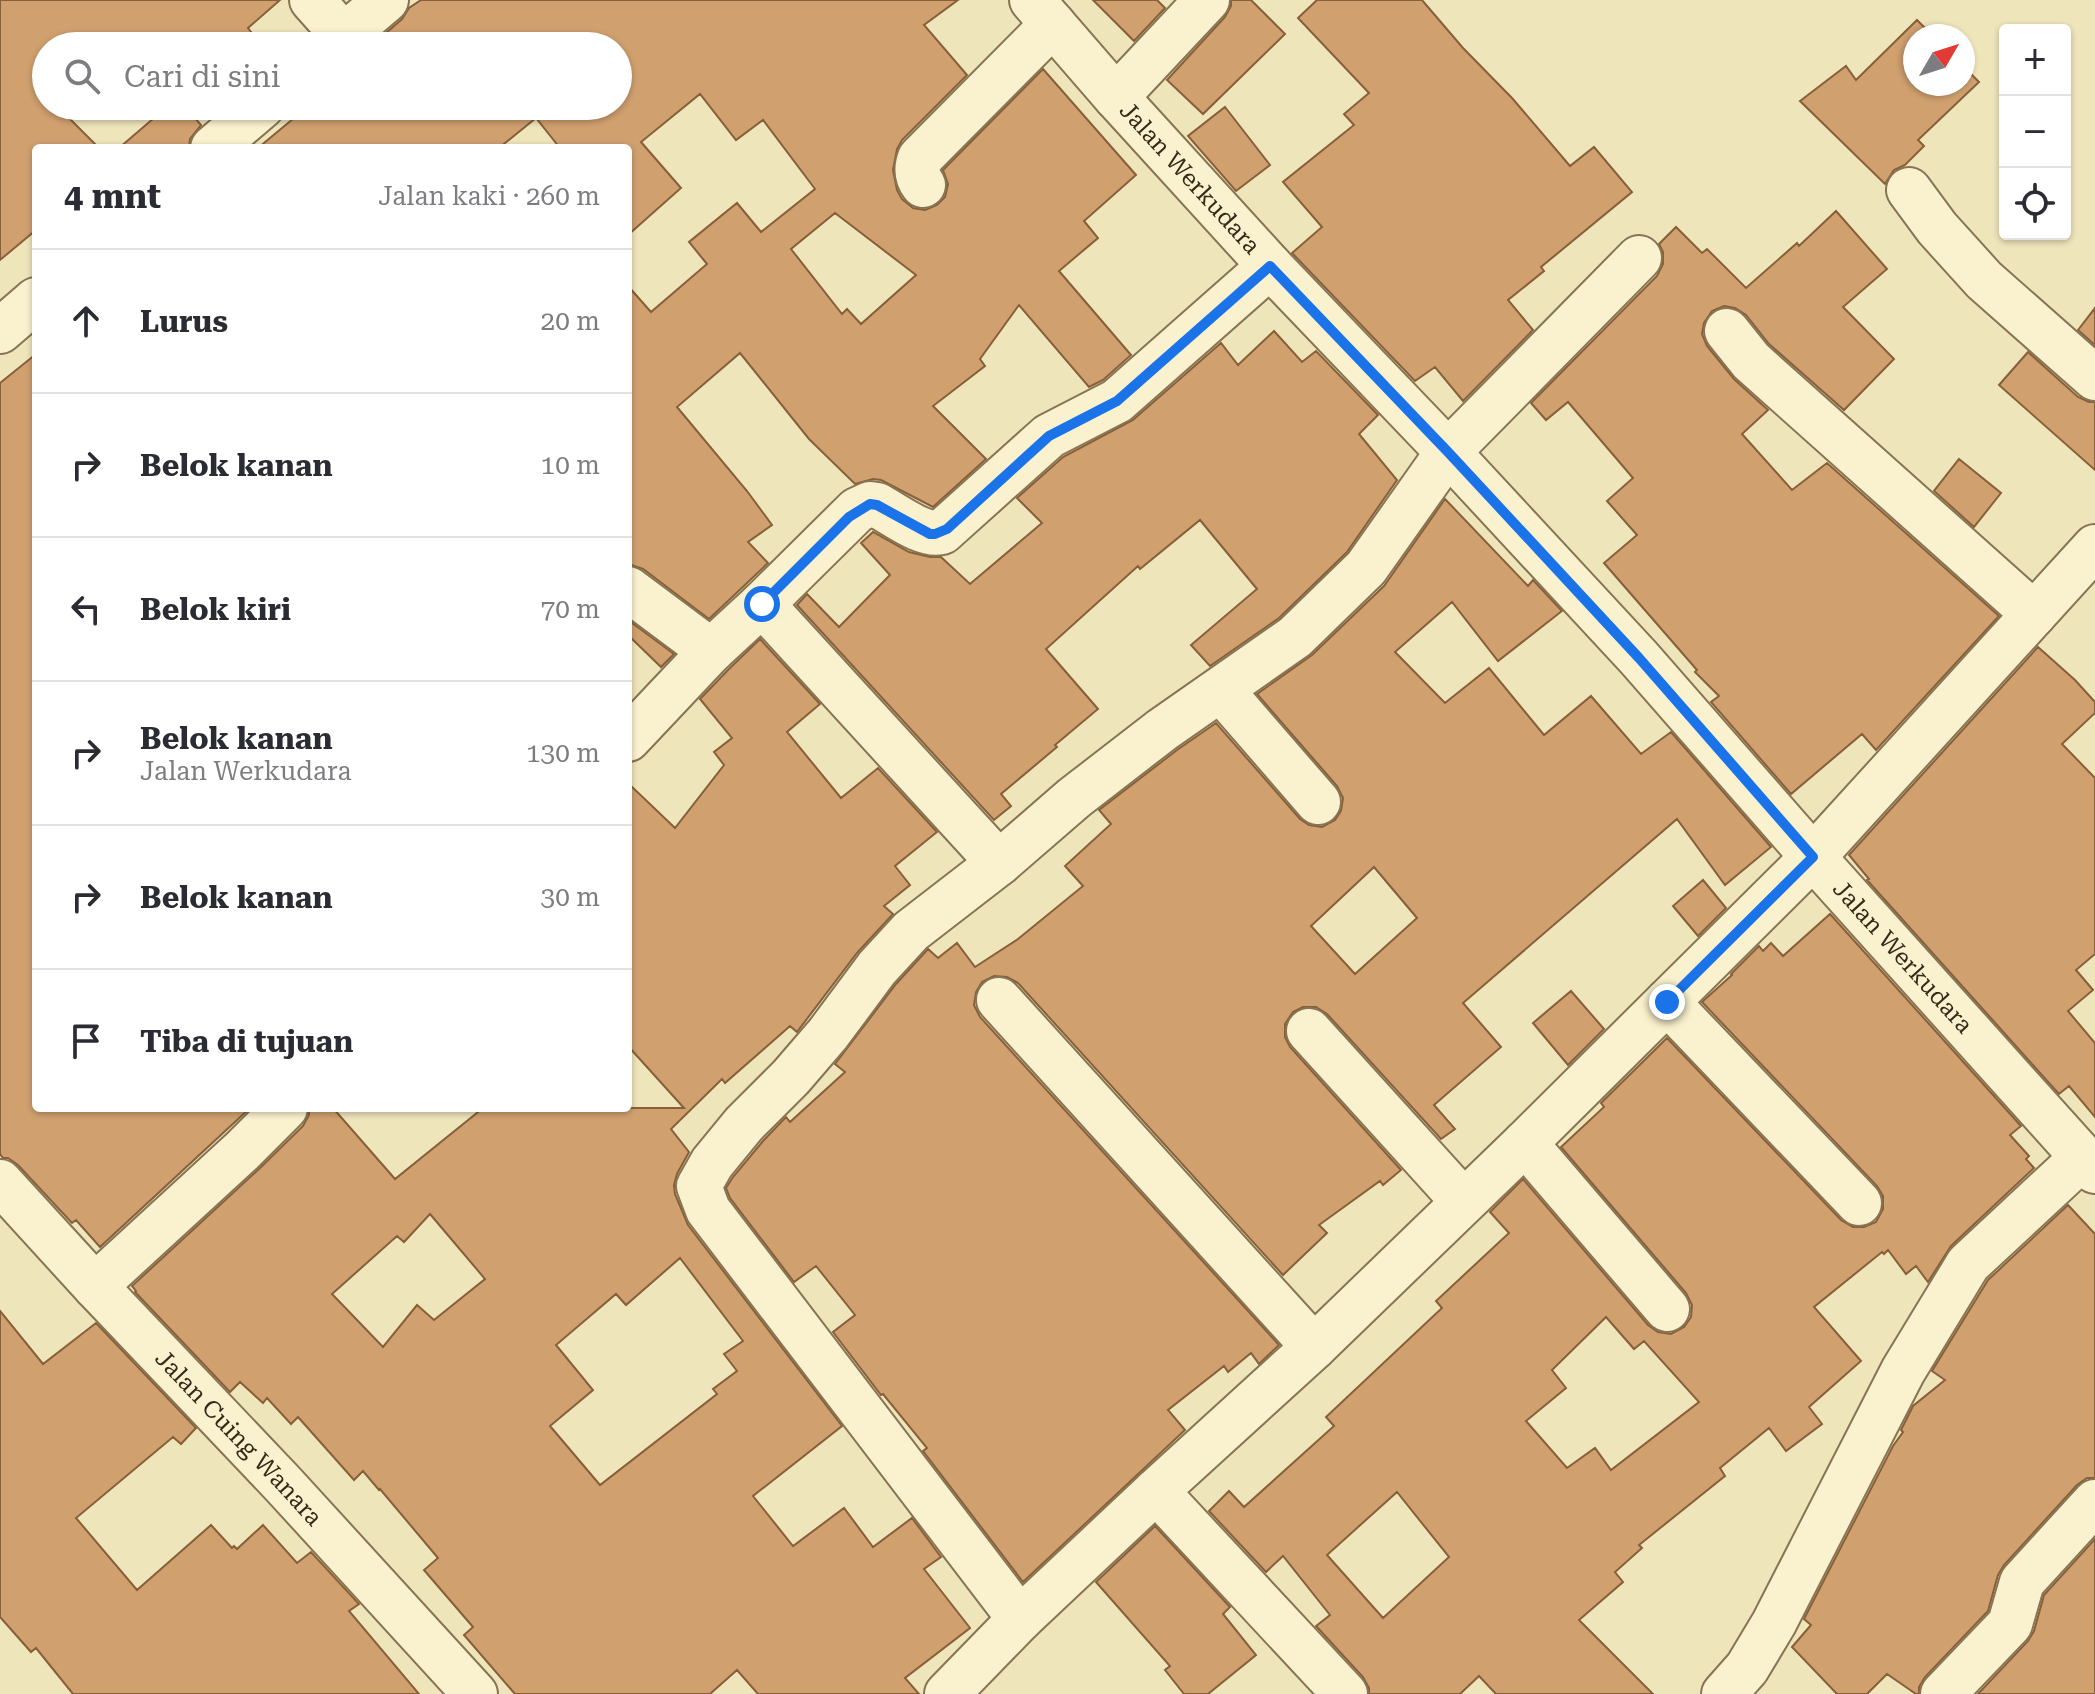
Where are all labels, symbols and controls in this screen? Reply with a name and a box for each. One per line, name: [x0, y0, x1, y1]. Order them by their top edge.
north arrow: [1903, 24, 1975, 96]
map controls: [1999, 24, 2071, 240]
button: +: [1999, 24, 2071, 96]
search box: [32, 32, 632, 120]
icon: search: [60, 54, 104, 98]
text: Cari di sini: [124, 59, 280, 94]
street label: Jalan Werkudara: [1114, 96, 1266, 260]
button: −: [1999, 96, 2071, 168]
button: locate: [1999, 168, 2071, 240]
text: 4 mnt: [64, 176, 161, 216]
text: Jalan kaki · 260 m: [378, 181, 600, 211]
icon: ahead: [64, 299, 108, 343]
text: Lurus: [140, 304, 228, 339]
text: 20 m: [541, 306, 600, 336]
icon: right: [64, 443, 108, 487]
text: Belok kanan: [140, 448, 333, 483]
text: 10 m: [541, 450, 600, 480]
route start: [744, 586, 780, 622]
icon: left: [64, 587, 108, 631]
text: Belok kiri: [140, 592, 291, 627]
text: 70 m: [541, 594, 600, 624]
text: Belok kanan: [140, 721, 333, 756]
icon: right: [64, 731, 108, 775]
text: 130 m: [526, 738, 600, 768]
text: Jalan Werkudara: [140, 756, 352, 786]
icon: right: [64, 875, 108, 919]
street label: Jalan Werkudara: [1827, 875, 1978, 1039]
text: Belok kanan: [140, 880, 333, 915]
text: 30 m: [541, 882, 600, 912]
route end: [1649, 984, 1685, 1020]
icon: arrive: [64, 1019, 108, 1063]
text: Tiba di tujuan: [140, 1024, 353, 1059]
street label: Jalan Cuing Wanara: [149, 1344, 328, 1531]

